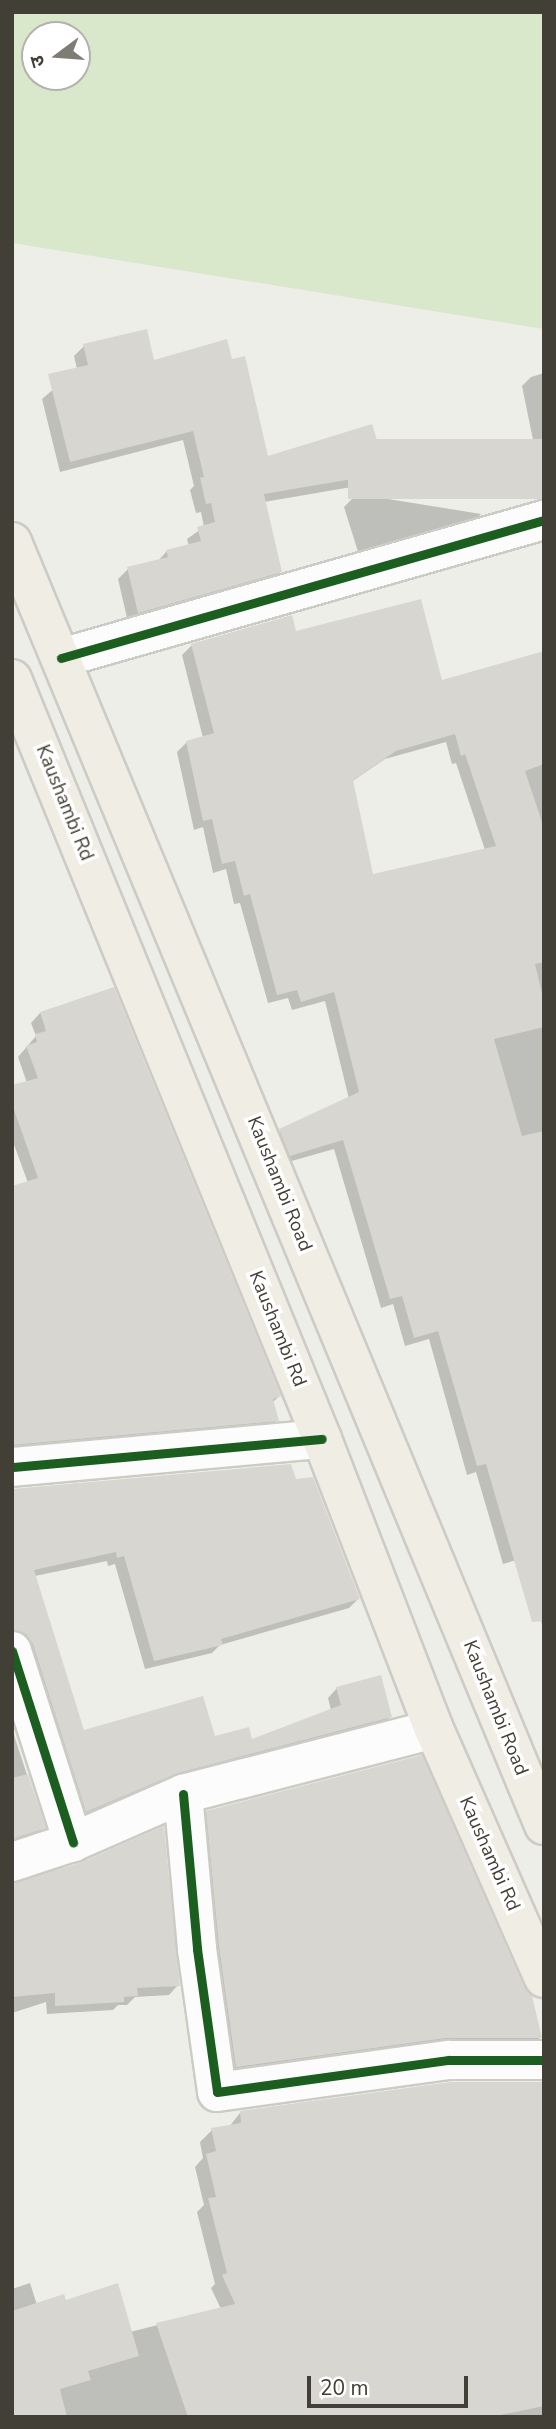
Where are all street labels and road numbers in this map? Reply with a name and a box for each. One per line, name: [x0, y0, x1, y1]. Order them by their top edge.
street label: Kaushambi Rd: [30, 742, 98, 864]
street label: Kaushambi Road: [242, 1113, 316, 1255]
street label: Kaushambi Rd: [243, 1268, 311, 1390]
street label: Kaushambi Road: [458, 1637, 532, 1779]
street label: Kaushambi Rd: [454, 1793, 524, 1915]

